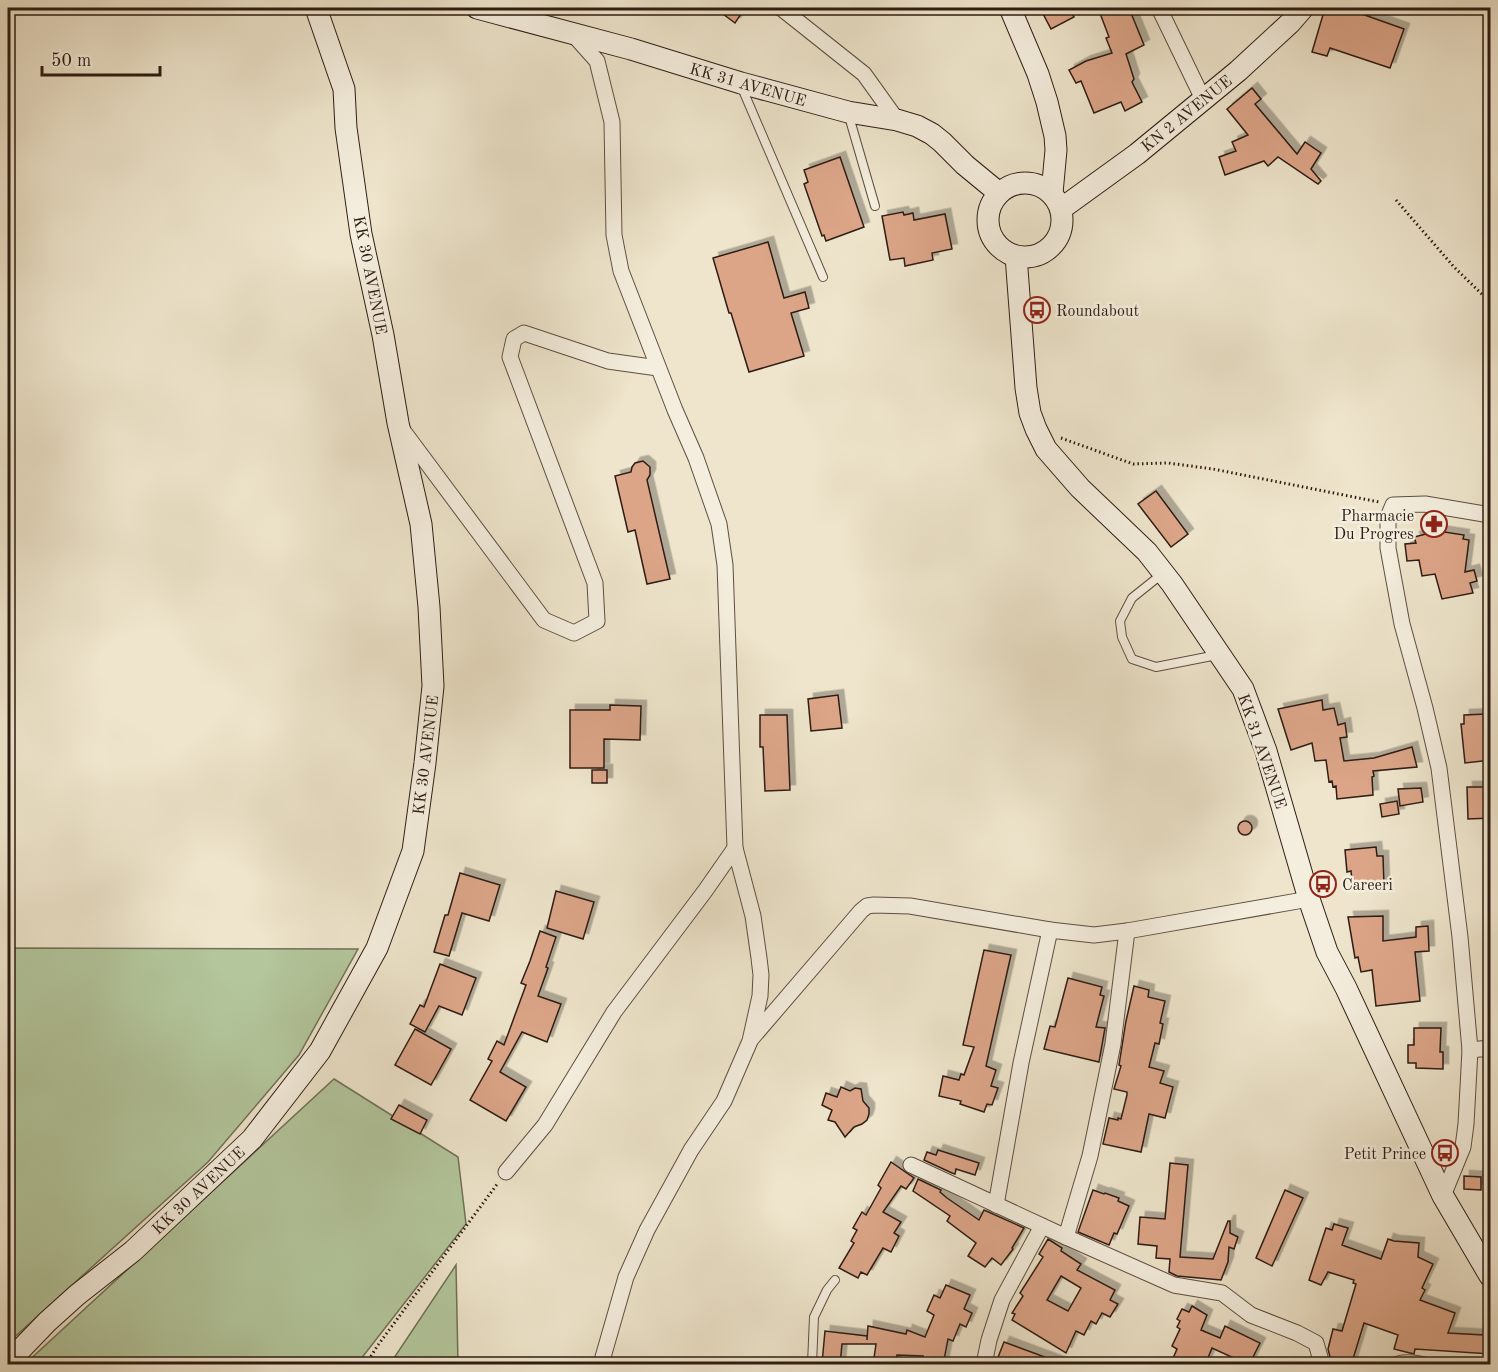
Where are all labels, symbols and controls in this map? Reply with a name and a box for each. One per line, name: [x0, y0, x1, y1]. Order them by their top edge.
scale bar: [42, 39, 160, 77]
text: 50 m: [51, 52, 91, 70]
street label: KK 31 AVENUE: [687, 62, 808, 110]
street label: KN 2 AVENUE: [1139, 73, 1236, 156]
street label: KK 30 AVENUE: [350, 215, 388, 336]
bus stop icon: Roundabout: [1022, 295, 1052, 325]
place label: Roundabout: [1056, 304, 1140, 320]
place label: Pharmacie Du Progres: [1334, 509, 1414, 543]
pharmacy icon: Pharmacie Du Progres: [1419, 509, 1449, 539]
street label: KK 31 AVENUE: [1234, 692, 1288, 811]
street label: KK 30 AVENUE: [412, 694, 442, 816]
bus stop icon: Careeri: [1308, 869, 1338, 899]
place label: Careeri: [1342, 878, 1393, 894]
bus stop icon: Petit Prince: [1430, 1138, 1460, 1168]
street label: KK 30 AVENUE: [150, 1145, 249, 1238]
place label: Petit Prince: [1344, 1147, 1426, 1163]

